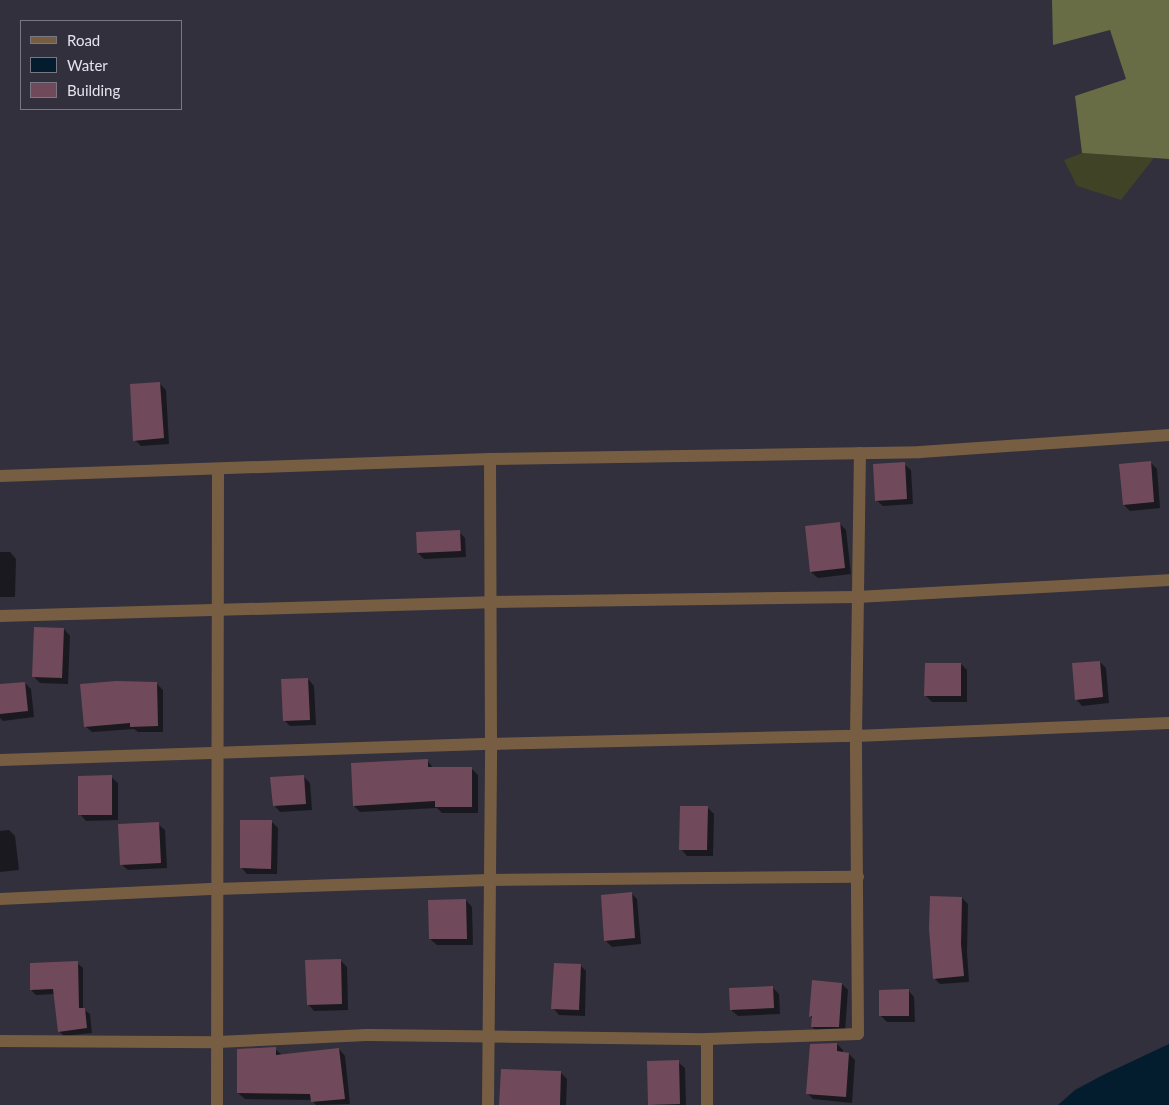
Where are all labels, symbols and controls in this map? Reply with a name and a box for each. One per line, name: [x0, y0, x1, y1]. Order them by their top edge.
legend: [20, 20, 182, 110]
text: Road: [67, 31, 100, 49]
text: Water: [67, 56, 108, 74]
text: Building: [67, 81, 120, 99]

